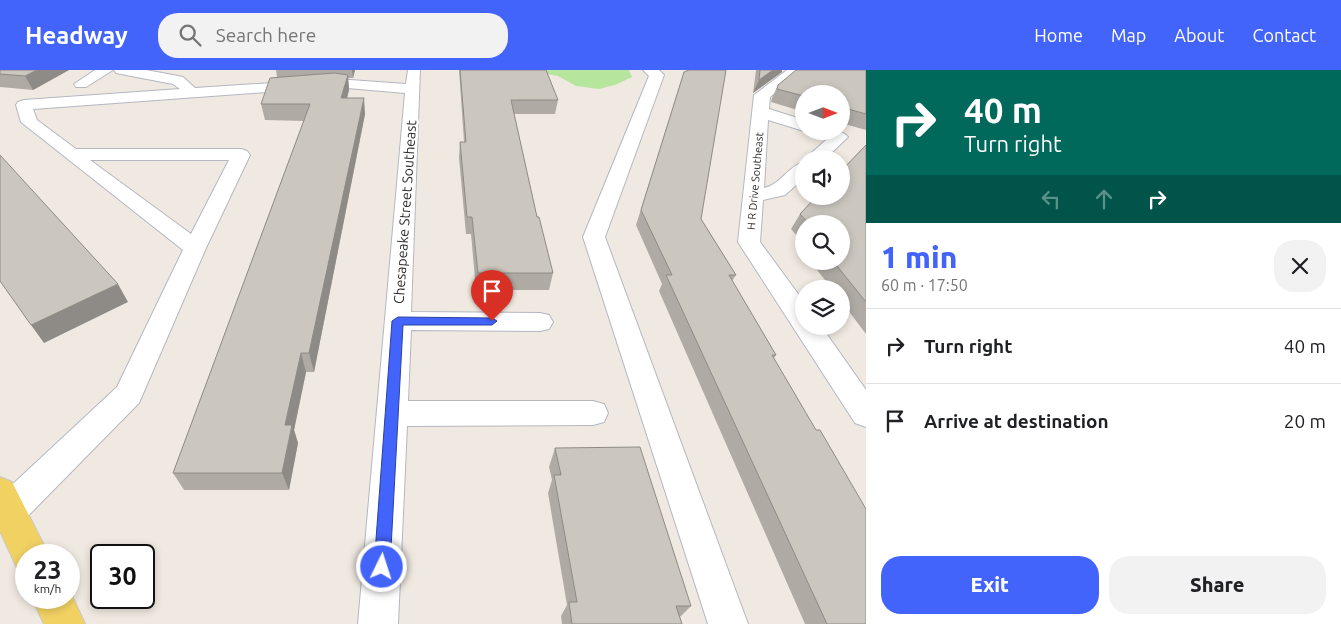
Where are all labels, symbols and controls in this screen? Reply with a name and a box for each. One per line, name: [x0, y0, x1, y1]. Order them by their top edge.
search box: [158, 13, 508, 58]
icon: search: [176, 21, 204, 49]
text: Headway: [25, 22, 128, 49]
text: Search here: [216, 24, 316, 46]
text: Home: [1034, 25, 1083, 45]
text: Map: [1111, 25, 1146, 45]
text: About: [1174, 25, 1224, 45]
text: Contact: [1252, 25, 1316, 45]
north arrow: [795, 85, 850, 140]
map controls: [795, 85, 850, 335]
icon: right: [881, 90, 946, 155]
text: 40 m: [964, 90, 1042, 130]
street label: Chesapeake Street Southeast: [391, 119, 419, 304]
street label: H R Drive Southeast: [745, 131, 765, 230]
text: Turn right: [964, 131, 1062, 156]
button: sound: [795, 150, 850, 205]
icon: left: [1037, 185, 1065, 213]
icon: ahead: [1090, 185, 1118, 213]
icon: right: [1143, 185, 1171, 213]
button: search: [795, 215, 850, 270]
text: 1 min: [881, 240, 957, 274]
button: close: [1274, 240, 1326, 292]
pin: [471, 270, 513, 321]
text: 60 m · 17:50: [881, 276, 968, 294]
icon: arrive: [478, 277, 506, 305]
button: layers: [795, 280, 850, 335]
icon: right: [881, 332, 909, 360]
text: Turn right: [924, 335, 1012, 357]
text: 40 m: [1284, 335, 1326, 357]
icon: arrive: [881, 407, 909, 435]
text: Arrive at destination: [924, 410, 1109, 432]
text: 20 m: [1284, 410, 1326, 432]
position arrow: [355, 540, 407, 592]
speed limit sign: 30: [90, 544, 155, 609]
text: 23: [33, 556, 62, 584]
button: Exit: [881, 556, 1099, 614]
button: Share: [1109, 556, 1326, 614]
text: km/h: [34, 582, 61, 595]

